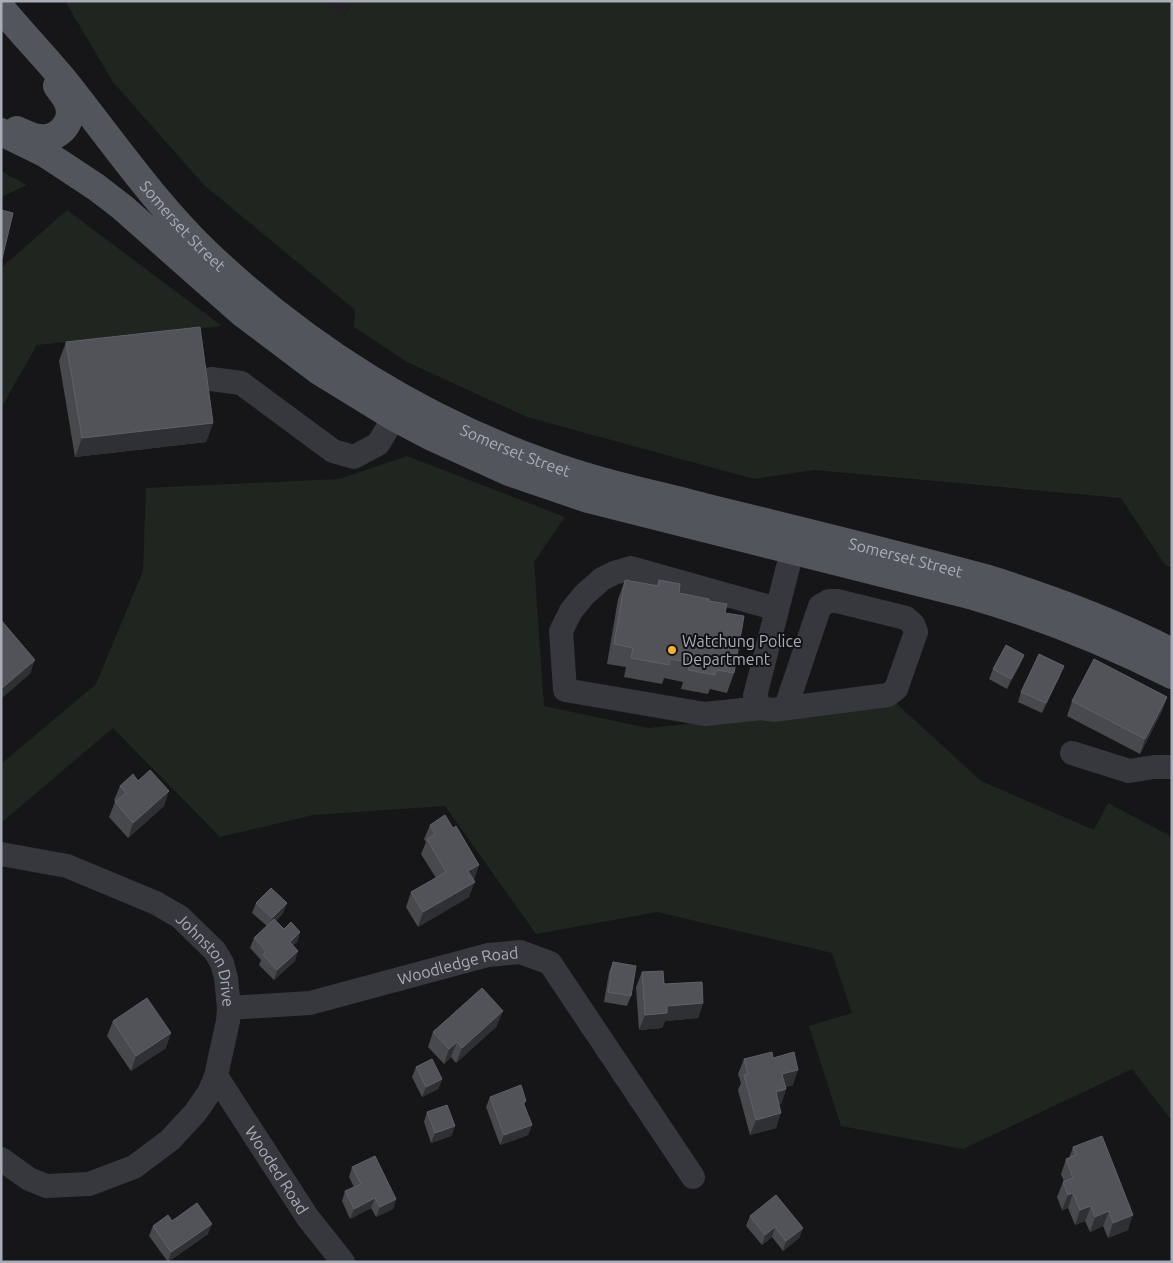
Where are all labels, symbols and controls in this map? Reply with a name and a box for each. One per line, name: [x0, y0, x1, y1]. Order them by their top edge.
street label: Somerset Street: [137, 177, 230, 275]
street label: Somerset Street: [458, 420, 573, 480]
street label: Somerset Street: [847, 534, 965, 581]
place label: Watchung Police Department: [682, 632, 802, 668]
marker: Watchung Police Department: [666, 644, 678, 656]
street label: Johnston Drive: [173, 909, 238, 1008]
street label: Woodledge Road: [395, 943, 519, 988]
street label: Wooded Road: [242, 1123, 312, 1217]

